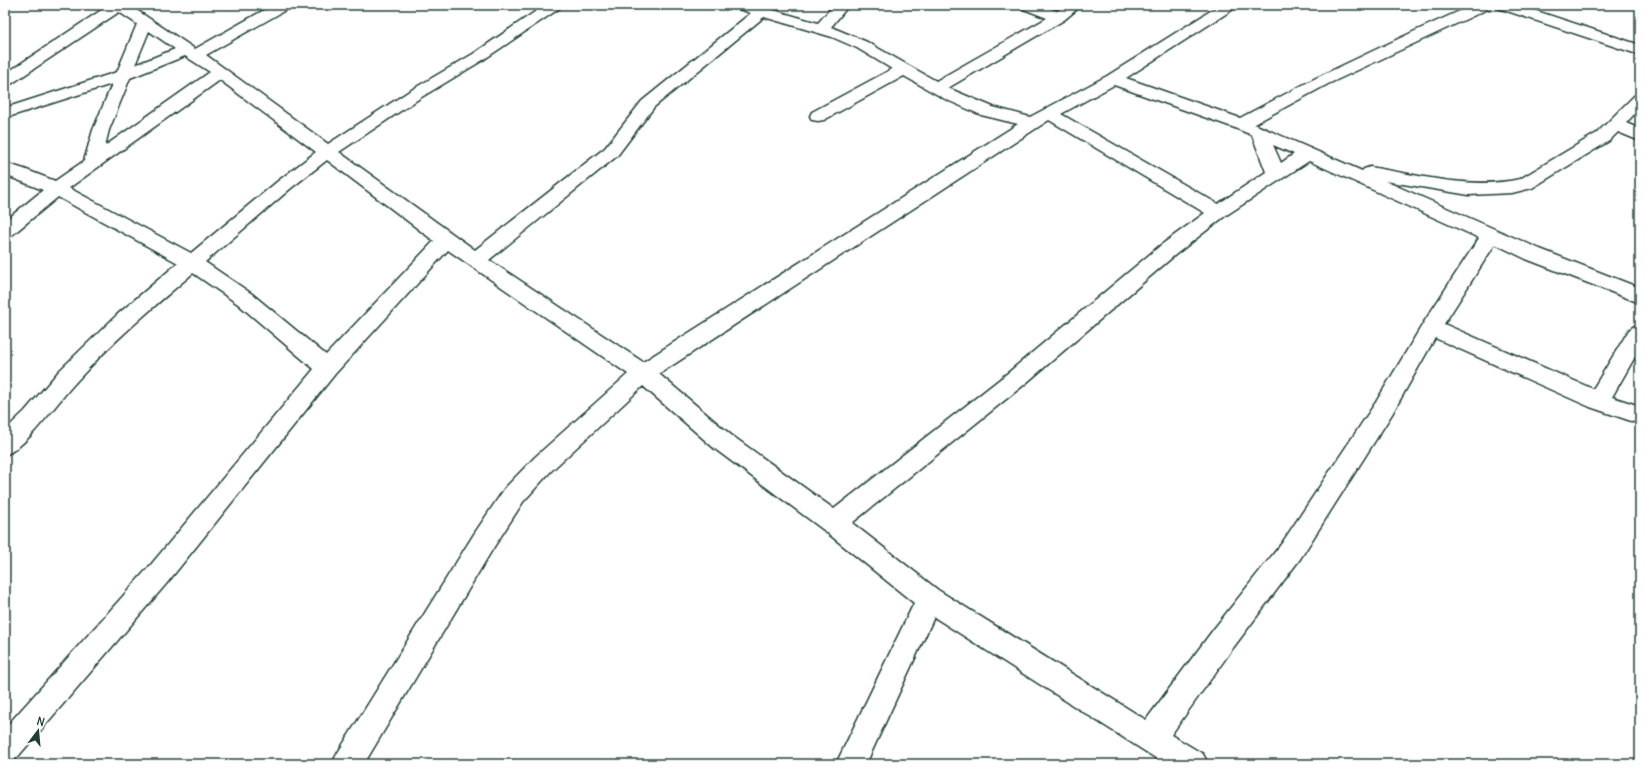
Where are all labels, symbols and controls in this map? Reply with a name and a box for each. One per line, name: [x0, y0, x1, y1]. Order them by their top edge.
north arrow: [18, 711, 58, 751]
text: N: [35, 714, 46, 729]

